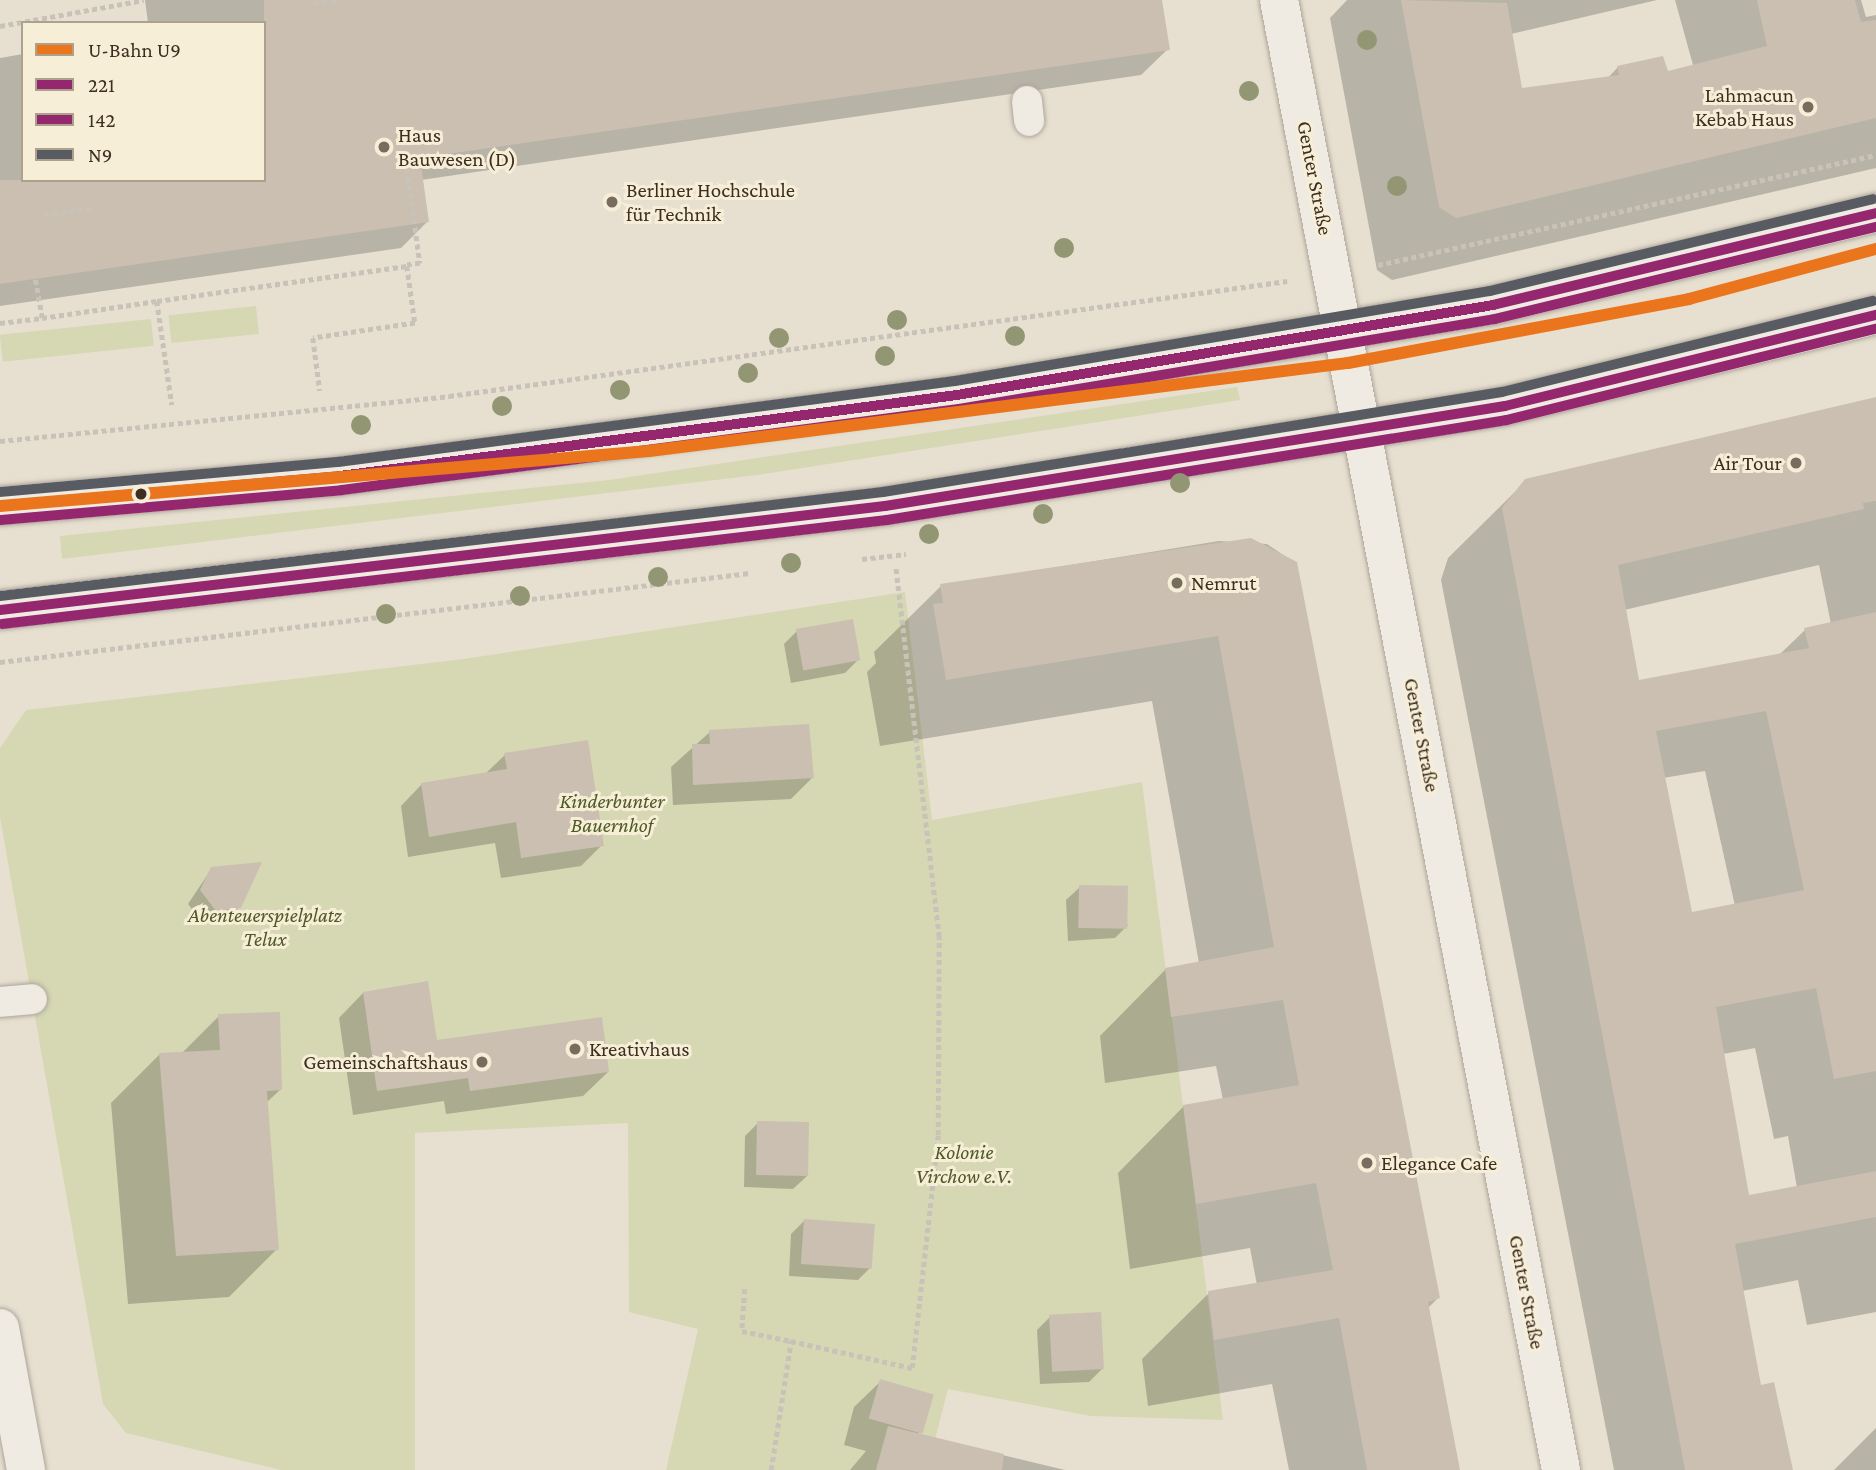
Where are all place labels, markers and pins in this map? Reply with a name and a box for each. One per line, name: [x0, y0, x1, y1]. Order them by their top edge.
place label: Lahmacun Kebab Haus: [1695, 82, 1794, 132]
marker: Lahmacun Kebab Haus: [1800, 99, 1816, 115]
place label: Haus Bauwesen (D): [398, 122, 516, 172]
marker: Haus Bauwesen (D): [376, 139, 392, 155]
place label: Berliner Hochschule für Technik: [626, 177, 795, 227]
marker: Berliner Hochschule für Technik: [604, 194, 620, 210]
place label: Air Tour: [1714, 450, 1782, 476]
marker: Air Tour: [1788, 455, 1804, 471]
unlabelled marker: [134, 487, 148, 501]
place label: Nemrut: [1191, 570, 1256, 596]
marker: Nemrut: [1169, 575, 1185, 591]
place label: Kreativhaus: [589, 1036, 690, 1062]
marker: Kreativhaus: [567, 1041, 583, 1057]
place label: Gemeinschaftshaus: [303, 1049, 468, 1075]
marker: Gemeinschaftshaus: [474, 1054, 490, 1070]
place label: Elegance Cafe: [1381, 1150, 1497, 1176]
marker: Elegance Cafe: [1359, 1155, 1375, 1171]

